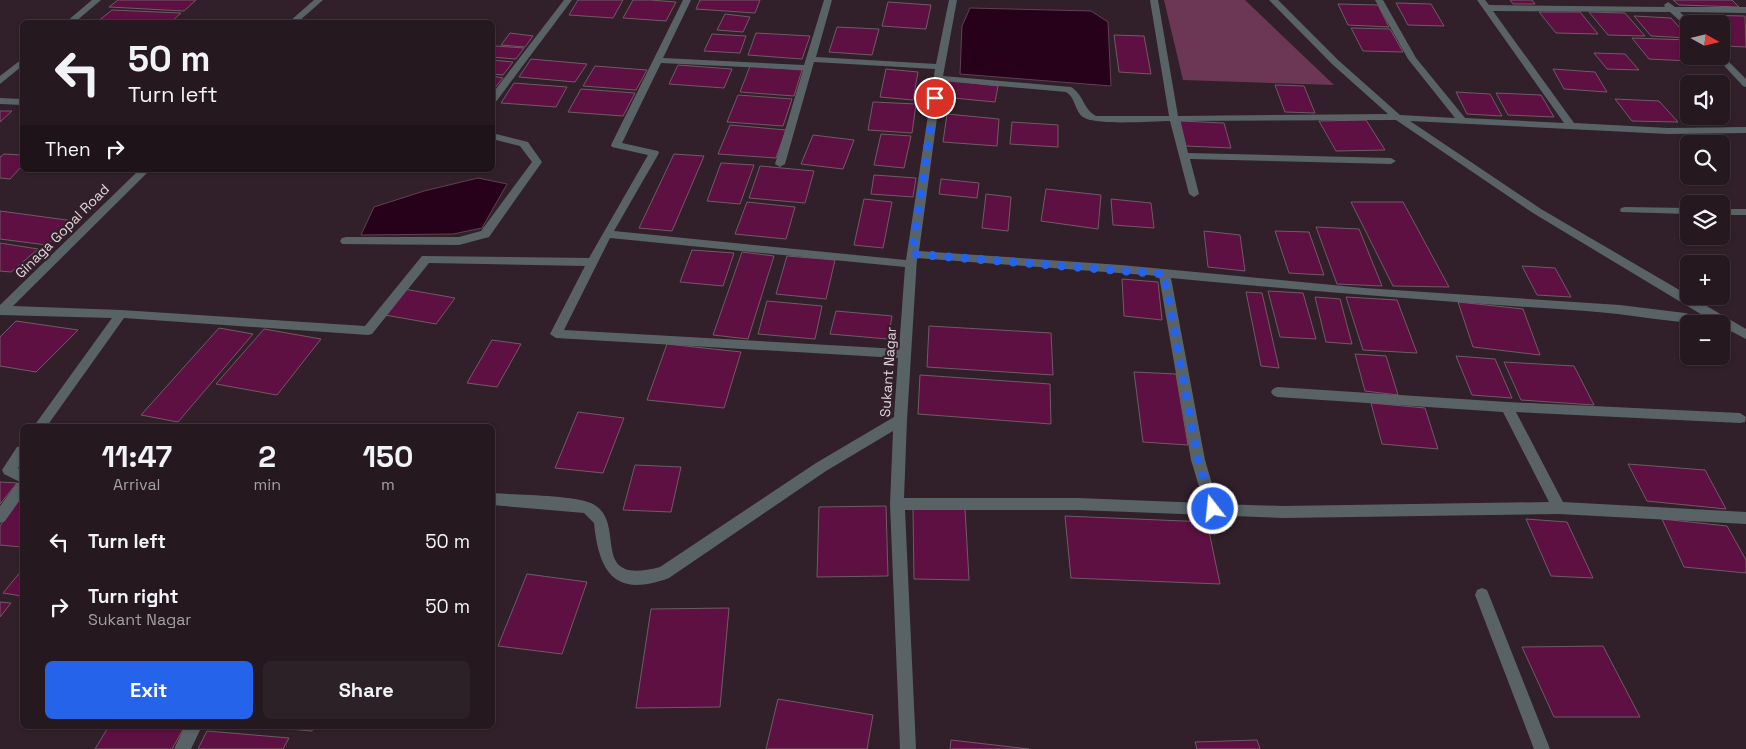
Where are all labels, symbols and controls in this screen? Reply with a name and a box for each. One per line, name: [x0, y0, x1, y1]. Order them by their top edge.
north arrow: [1680, 15, 1730, 65]
map controls: [1680, 15, 1730, 365]
text: 50 m: [128, 37, 210, 81]
icon: left: [45, 40, 110, 105]
button: sound: [1680, 75, 1730, 125]
pin: [914, 77, 956, 119]
text: Turn left: [128, 80, 218, 108]
icon: arrive: [921, 84, 949, 112]
icon: right: [101, 135, 129, 163]
button: search: [1680, 135, 1730, 185]
text: Then: [45, 137, 91, 162]
street label: Ginaga Gopal Road: [11, 180, 113, 282]
button: layers: [1680, 195, 1730, 245]
button: +: [1680, 255, 1730, 305]
button: −: [1680, 315, 1730, 365]
street label: Sukant Nagar: [876, 326, 900, 418]
text: 11:47: [102, 437, 172, 476]
text: 2: [258, 437, 276, 476]
text: 150: [363, 437, 414, 476]
text: Arrival: [113, 474, 161, 495]
text: min: [254, 474, 281, 495]
text: m: [381, 474, 395, 495]
position arrow: [1186, 482, 1238, 534]
icon: left: [45, 528, 73, 556]
text: Turn left: [88, 529, 166, 554]
text: 50 m: [425, 529, 470, 554]
text: Turn right: [88, 584, 178, 609]
icon: right: [45, 593, 73, 621]
text: 50 m: [425, 594, 470, 619]
text: Sukant Nagar: [88, 609, 191, 630]
button: Exit: [45, 661, 253, 719]
button: Share: [263, 661, 470, 719]

